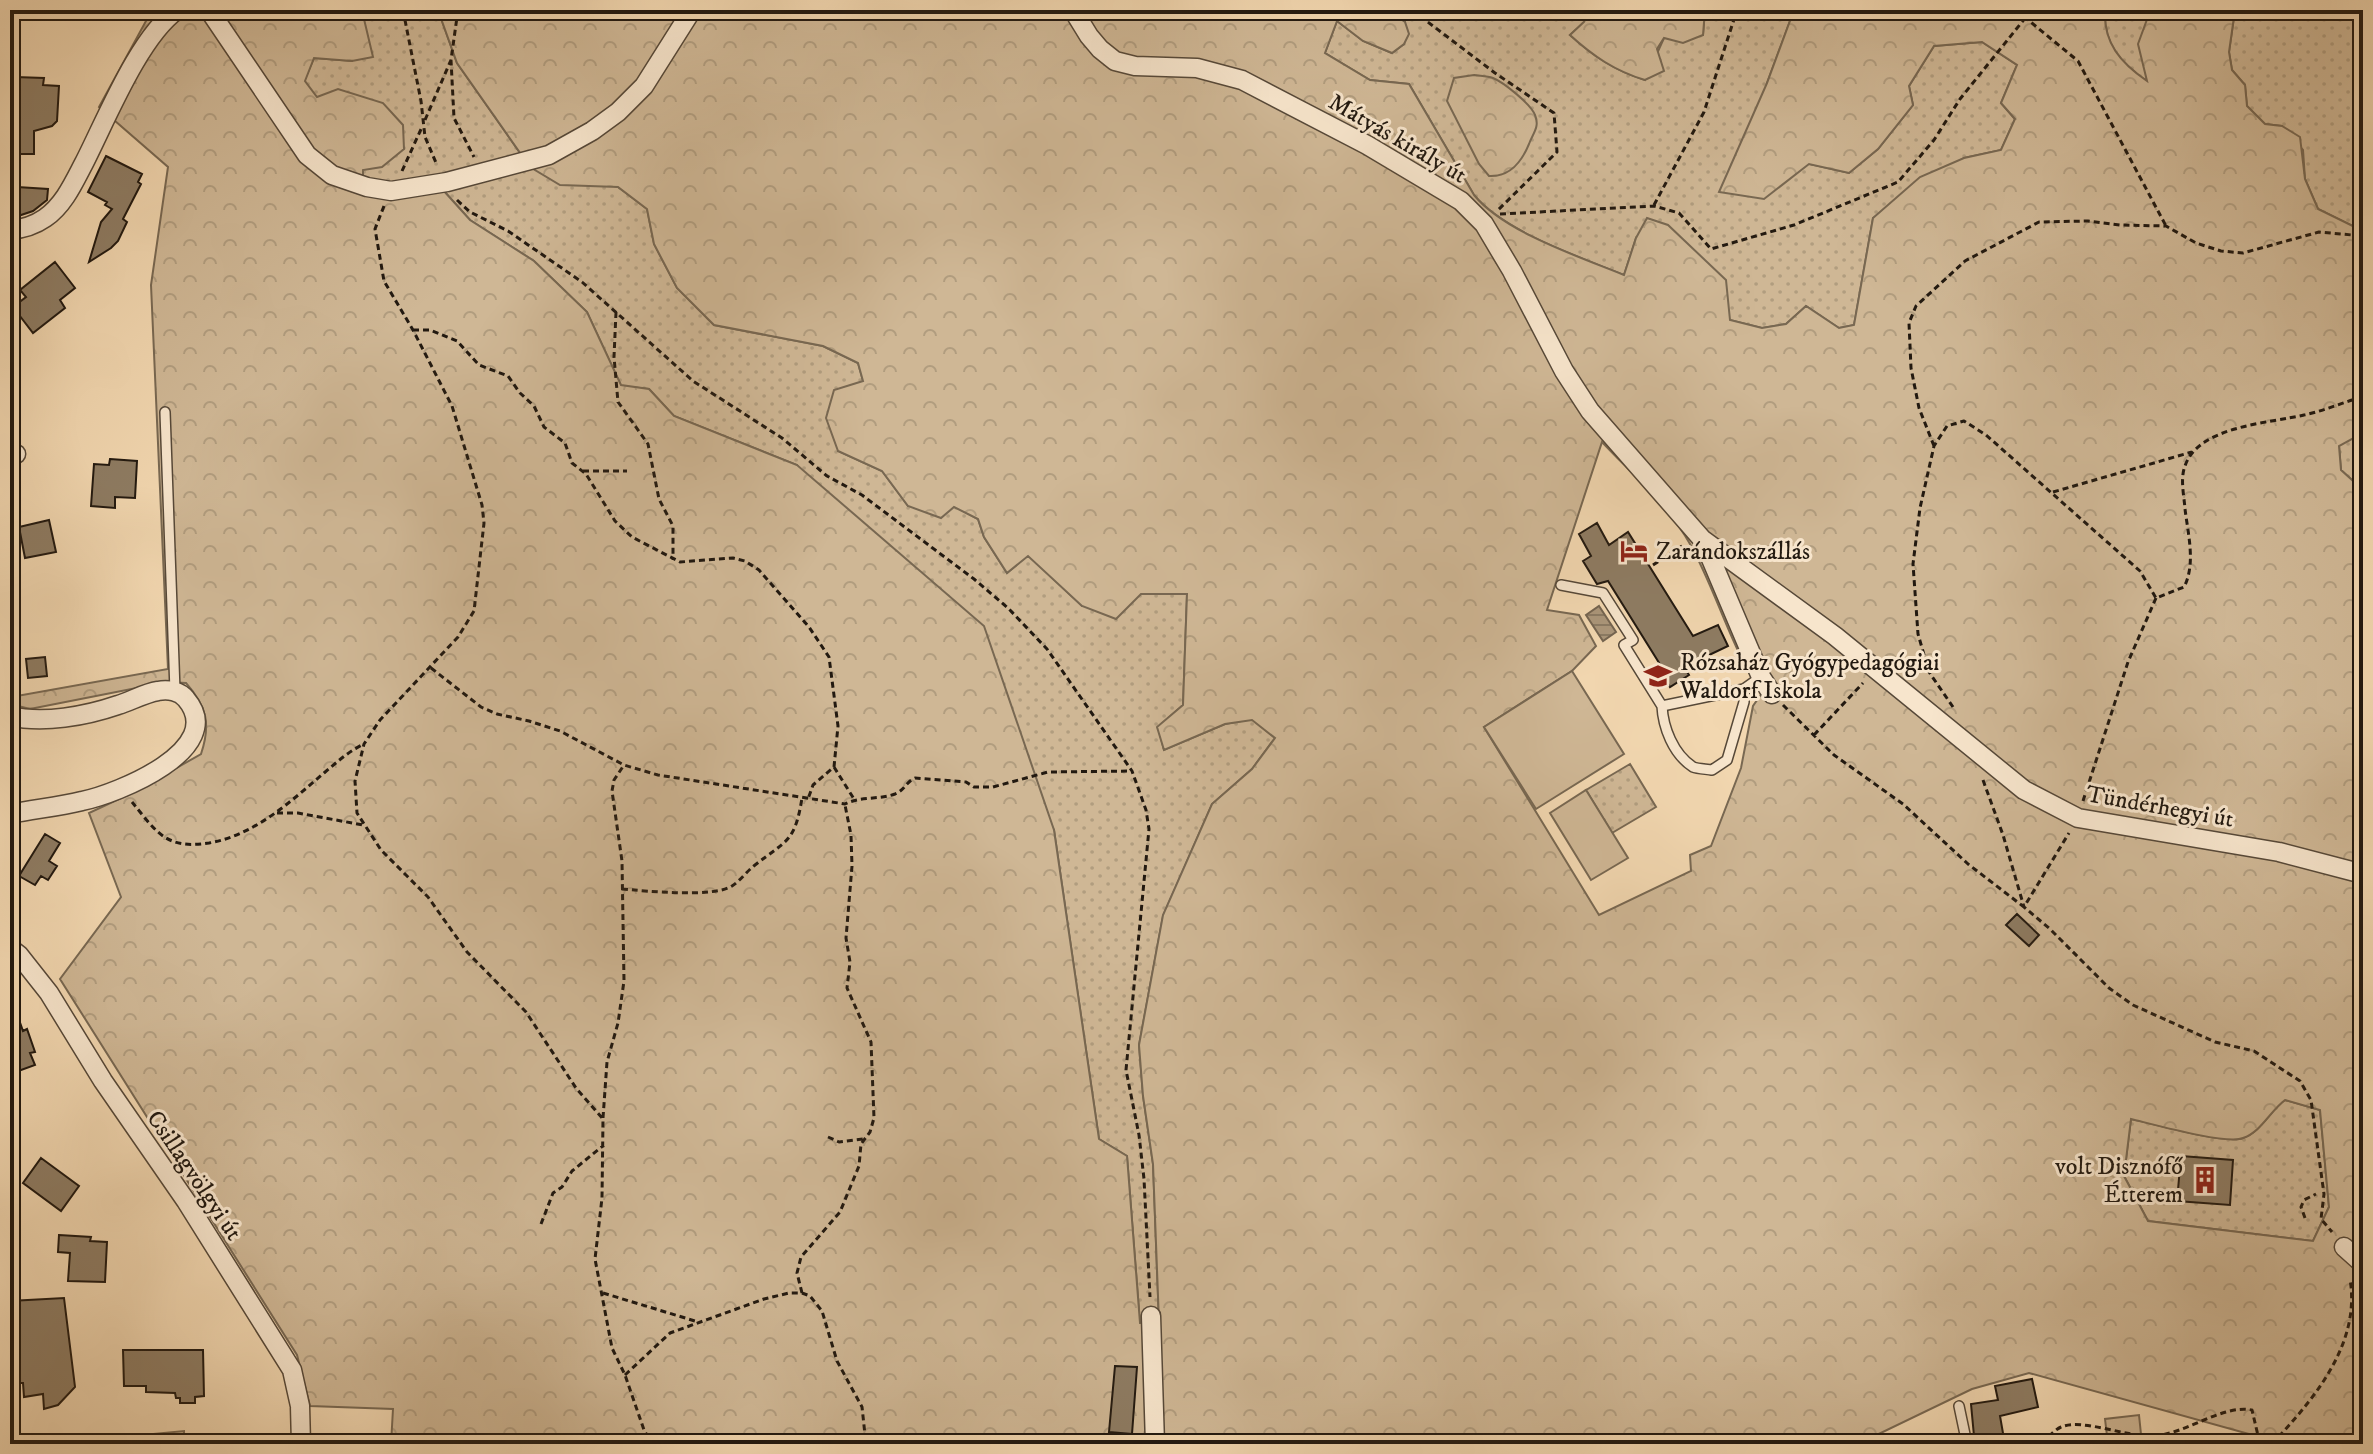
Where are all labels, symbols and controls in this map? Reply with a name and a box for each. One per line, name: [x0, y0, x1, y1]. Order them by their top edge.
street label: Mátyás király út: [1323, 87, 1472, 191]
hotel icon: Zarándokszállás: [1619, 536, 1649, 566]
place label: Zarándokszállás: [1656, 537, 1810, 567]
place label: Rózsaház Gyógypedagógiai Waldorf Iskola: [1679, 648, 1939, 706]
school or university icon: Rózsaház Gyógypedagógiai Waldorf Iskola: [1643, 661, 1673, 691]
street label: Tündérhegyi út: [2084, 779, 2236, 835]
street label: Csillagvölgyi út: [140, 1105, 249, 1246]
place label: volt Disznófő Étterem: [2054, 1152, 2183, 1210]
building icon: volt Disznófő Étterem: [2190, 1165, 2220, 1195]

